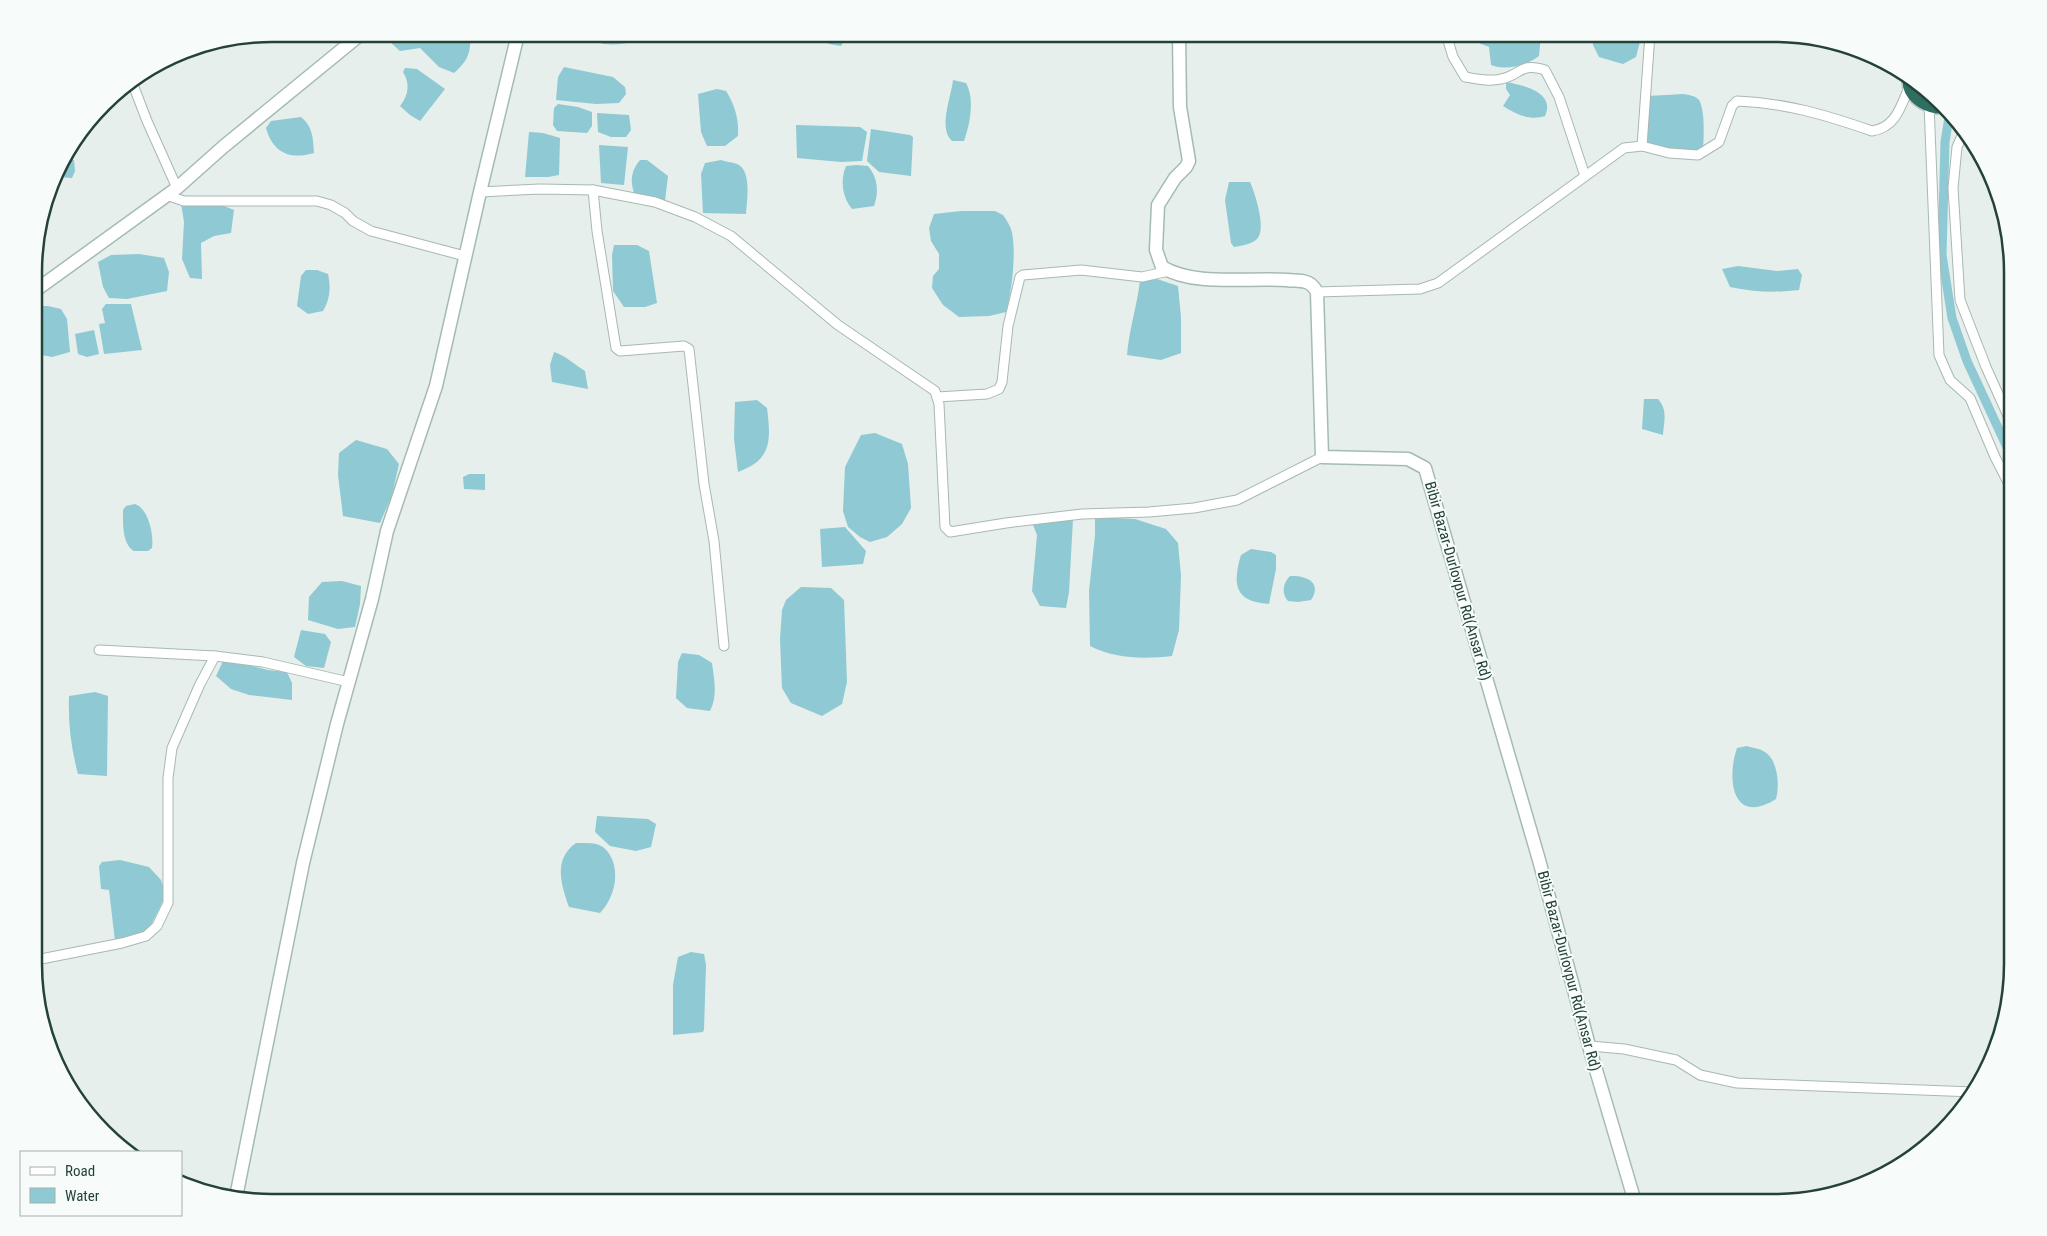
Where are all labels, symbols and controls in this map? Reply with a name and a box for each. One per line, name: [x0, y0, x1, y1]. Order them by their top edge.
street label: Bibir Bazar-Durlovpur Rd(Ansar Rd): [1421, 479, 1495, 683]
street label: Bibir Bazar-Durlovpur Rd(Ansar Rd): [1534, 869, 1604, 1073]
legend: [20, 1151, 182, 1216]
text: Road: [65, 1162, 95, 1180]
text: Water: [65, 1187, 100, 1205]

